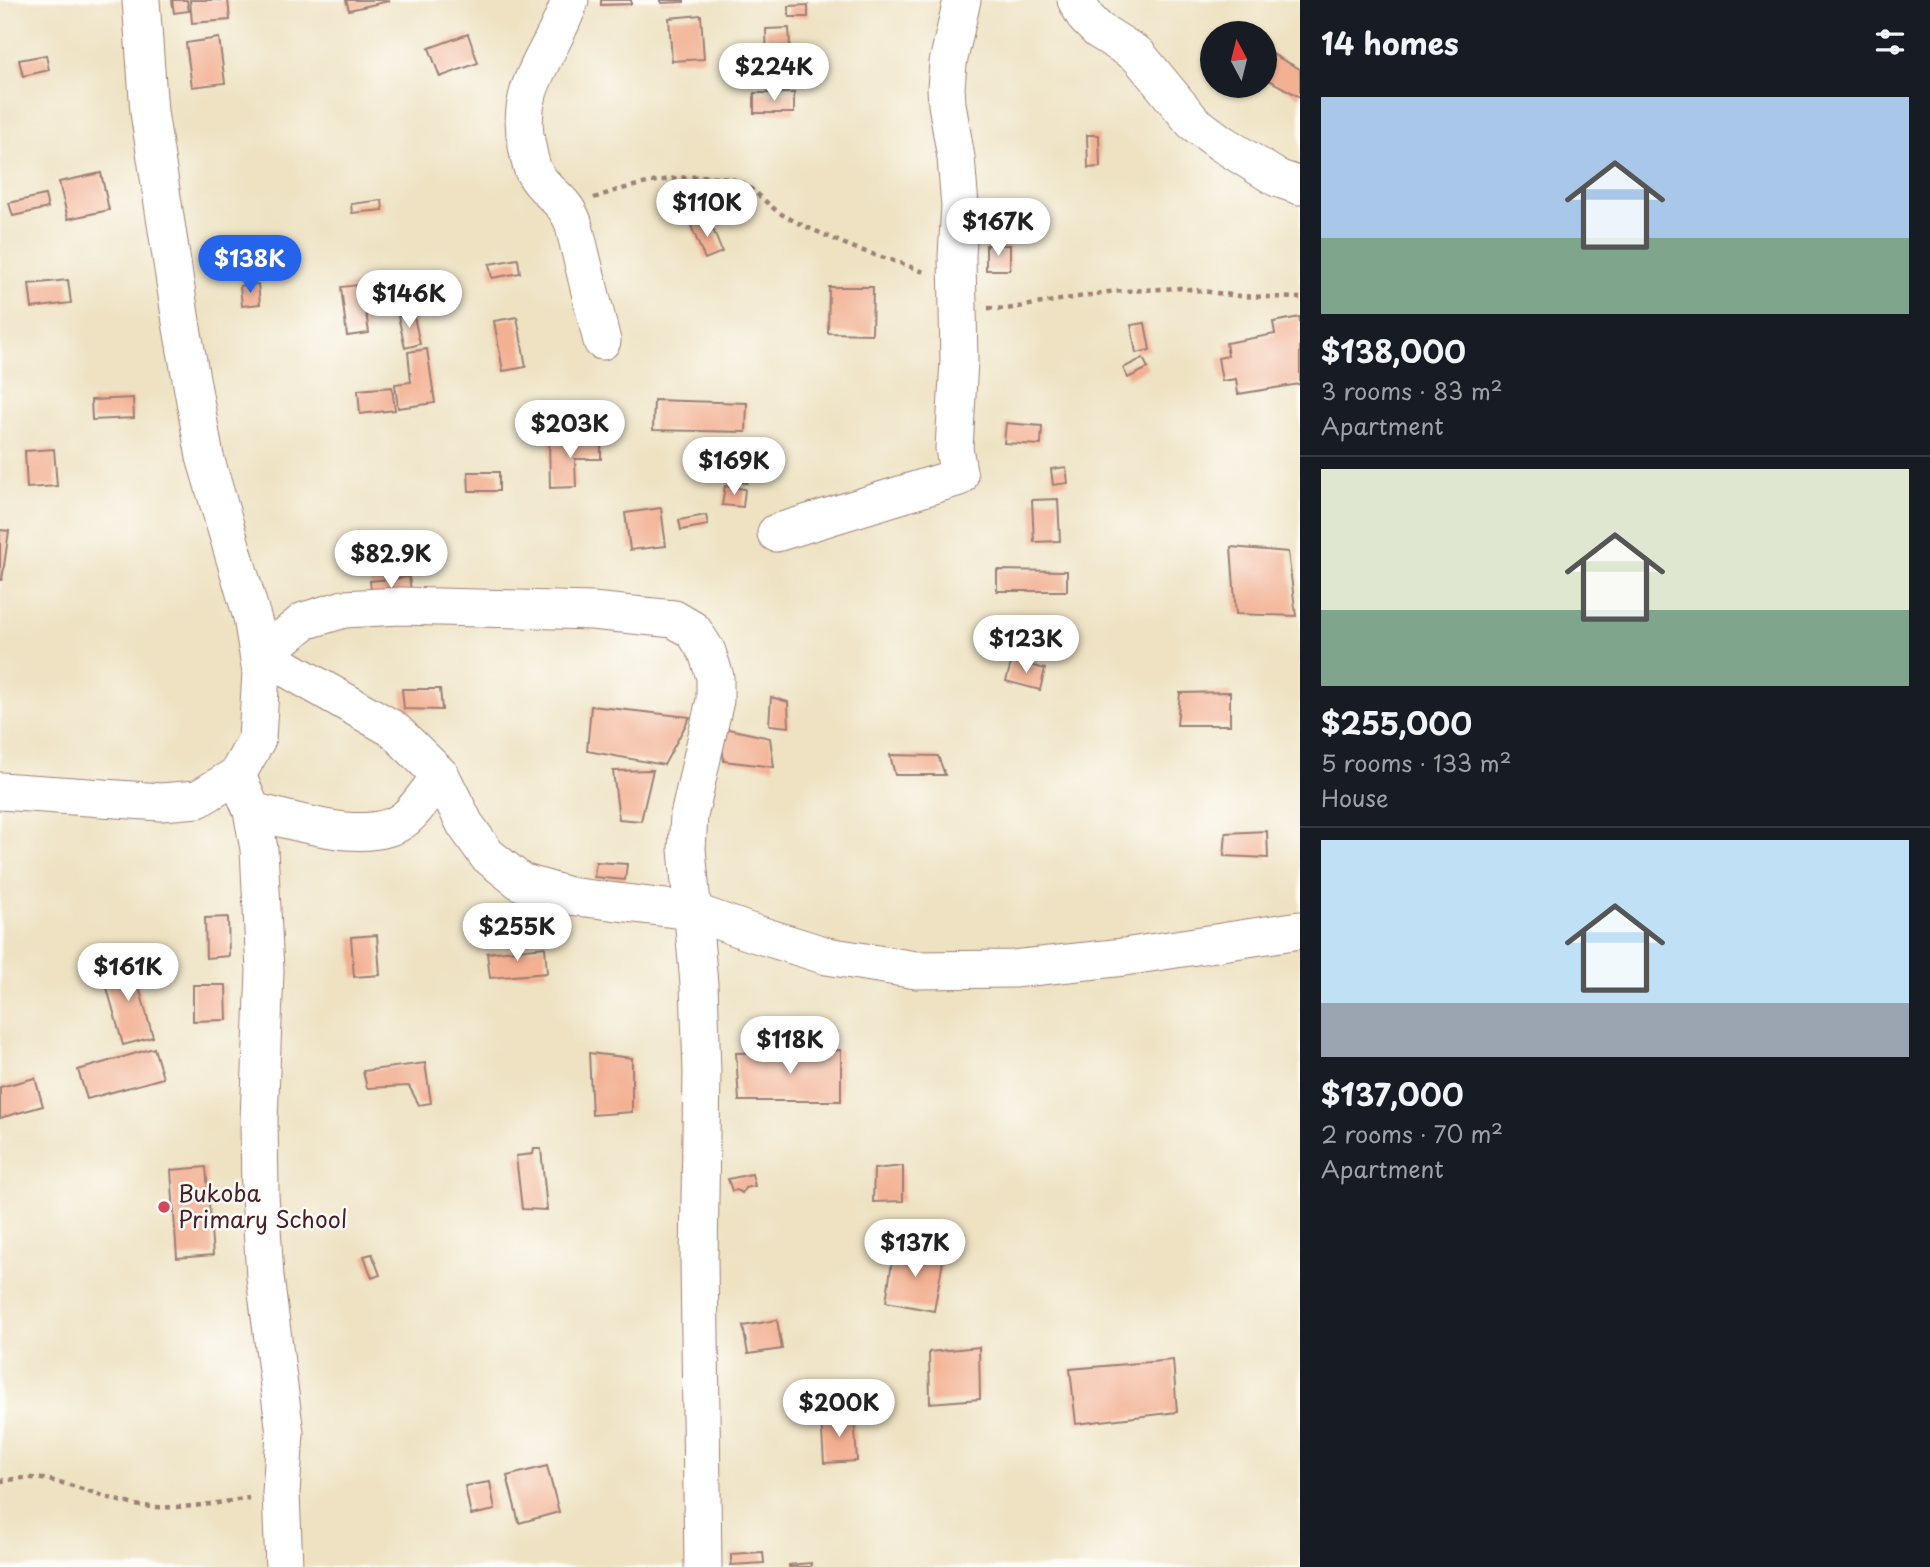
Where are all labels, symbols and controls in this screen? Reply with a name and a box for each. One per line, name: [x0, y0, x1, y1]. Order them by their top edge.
text: 14 homes: [1321, 20, 1459, 65]
north arrow: [1200, 21, 1278, 98]
map controls: [1200, 21, 1277, 98]
icon: filters: [1871, 23, 1909, 61]
pin: $224K: [725, 43, 823, 103]
text: $224K: [735, 48, 813, 83]
icon: home: [1552, 142, 1678, 268]
pin: $110K: [658, 180, 756, 239]
text: $110K: [672, 184, 742, 219]
pin: $167K: [949, 198, 1047, 258]
text: $167K: [962, 203, 1034, 238]
pin: $138K: [201, 236, 299, 295]
text: $138K: [214, 240, 286, 275]
pin: $146K: [360, 270, 458, 330]
text: $146K: [372, 275, 446, 310]
text: $138,000: [1321, 328, 1466, 373]
text: 3 rooms · 83 m²: [1321, 373, 1503, 408]
pin: $203K: [521, 400, 619, 460]
text: $203K: [531, 405, 609, 440]
text: Apartment: [1321, 408, 1444, 443]
pin: $169K: [685, 438, 783, 497]
text: $169K: [698, 442, 770, 477]
icon: home: [1552, 514, 1678, 640]
pin: $82.9K: [334, 530, 448, 590]
text: $82.9K: [351, 535, 431, 570]
pin: $123K: [977, 616, 1075, 675]
text: $123K: [989, 620, 1063, 655]
text: $255,000: [1321, 700, 1472, 745]
text: 5 rooms · 133 m²: [1321, 745, 1512, 780]
text: House: [1321, 780, 1388, 815]
icon: home: [1552, 885, 1678, 1011]
pin: $255K: [468, 904, 566, 963]
text: $255K: [479, 908, 555, 943]
pin: $161K: [79, 944, 177, 1003]
text: $161K: [94, 948, 162, 983]
pin: $118K: [741, 1016, 839, 1076]
text: $118K: [756, 1021, 824, 1056]
text: $137,000: [1321, 1071, 1464, 1116]
text: 2 rooms · 70 m²: [1321, 1116, 1503, 1151]
text: Apartment: [1321, 1151, 1444, 1186]
place label: Bukoba Primary School: [178, 1175, 347, 1236]
marker: Bukoba Primary School: [156, 1199, 172, 1215]
pin: $137K: [866, 1220, 964, 1279]
text: $137K: [880, 1224, 950, 1259]
pin: $200K: [790, 1380, 888, 1439]
text: $200K: [799, 1384, 879, 1419]

